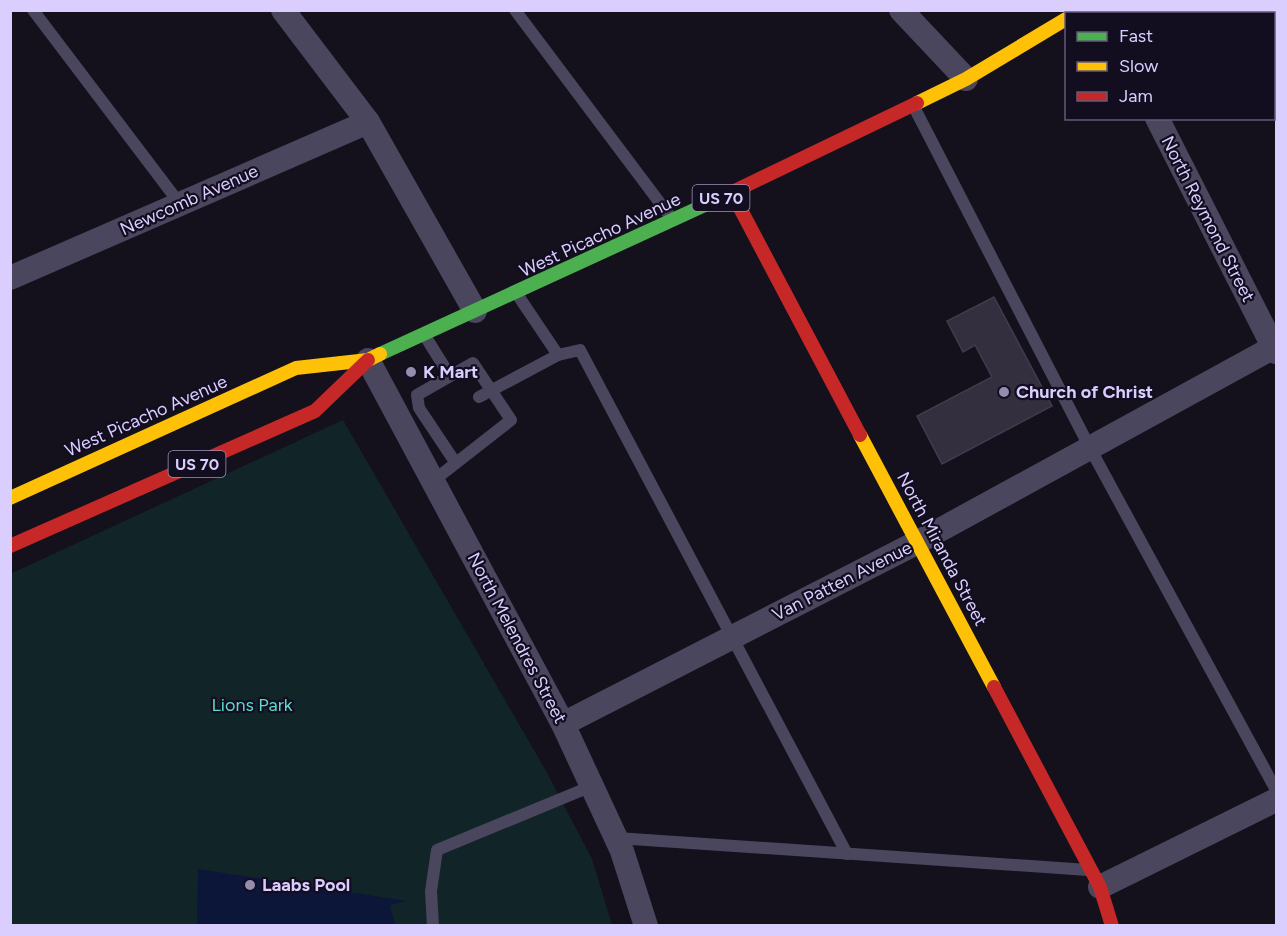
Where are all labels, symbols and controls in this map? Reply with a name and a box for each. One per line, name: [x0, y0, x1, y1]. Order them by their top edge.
legend: [1065, 12, 1275, 120]
text: Fast: [1119, 25, 1153, 47]
text: Slow: [1119, 55, 1158, 77]
text: Jam: [1119, 85, 1153, 107]
street label: North Reymond Street: [1157, 132, 1259, 306]
street label: Newcomb Avenue: [117, 160, 262, 240]
road number: US 70: [692, 185, 750, 211]
street label: West Picacho Avenue: [516, 188, 684, 282]
place label: K Mart: [423, 361, 478, 383]
marker: K Mart: [404, 365, 418, 379]
street label: West Picacho Avenue: [62, 370, 231, 462]
place label: Church of Christ: [1016, 381, 1153, 403]
marker: Church of Christ: [997, 385, 1011, 399]
road number: US 70: [168, 451, 226, 477]
street label: North Miranda Street: [892, 468, 992, 630]
street label: Van Patten Avenue: [769, 536, 916, 626]
street label: North Melendres Street: [463, 549, 571, 727]
park label: Lions Park: [211, 694, 293, 716]
place label: Laabs Pool: [262, 874, 350, 896]
marker: Laabs Pool: [243, 878, 257, 892]

